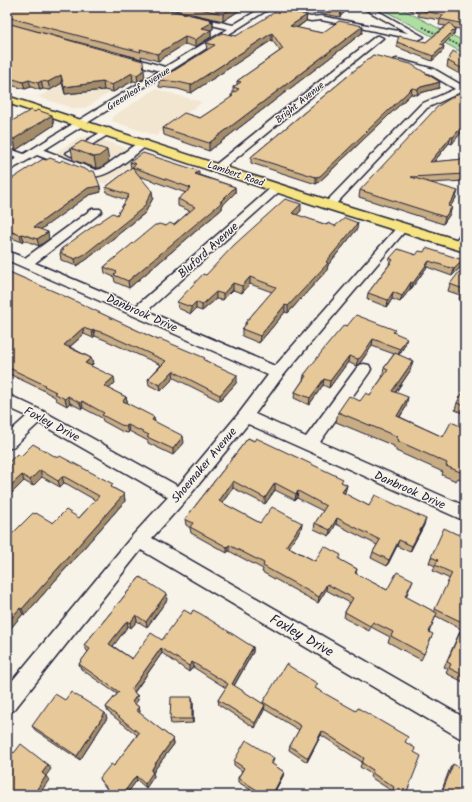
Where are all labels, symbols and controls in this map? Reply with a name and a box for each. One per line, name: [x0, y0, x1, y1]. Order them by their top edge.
street label: Greenleaf Avenue: [104, 63, 174, 115]
street label: Bright Avenue: [271, 78, 328, 128]
street label: Lambert Road: [205, 157, 267, 191]
street label: Bluford Avenue: [174, 217, 244, 283]
street label: Danbrook Drive: [103, 289, 181, 338]
street label: Foxley Drive: [21, 402, 84, 447]
street label: Shoemaker Avenue: [167, 423, 242, 507]
street label: Danbrook Drive: [371, 466, 449, 515]
street label: Foxley Drive: [265, 609, 338, 663]

